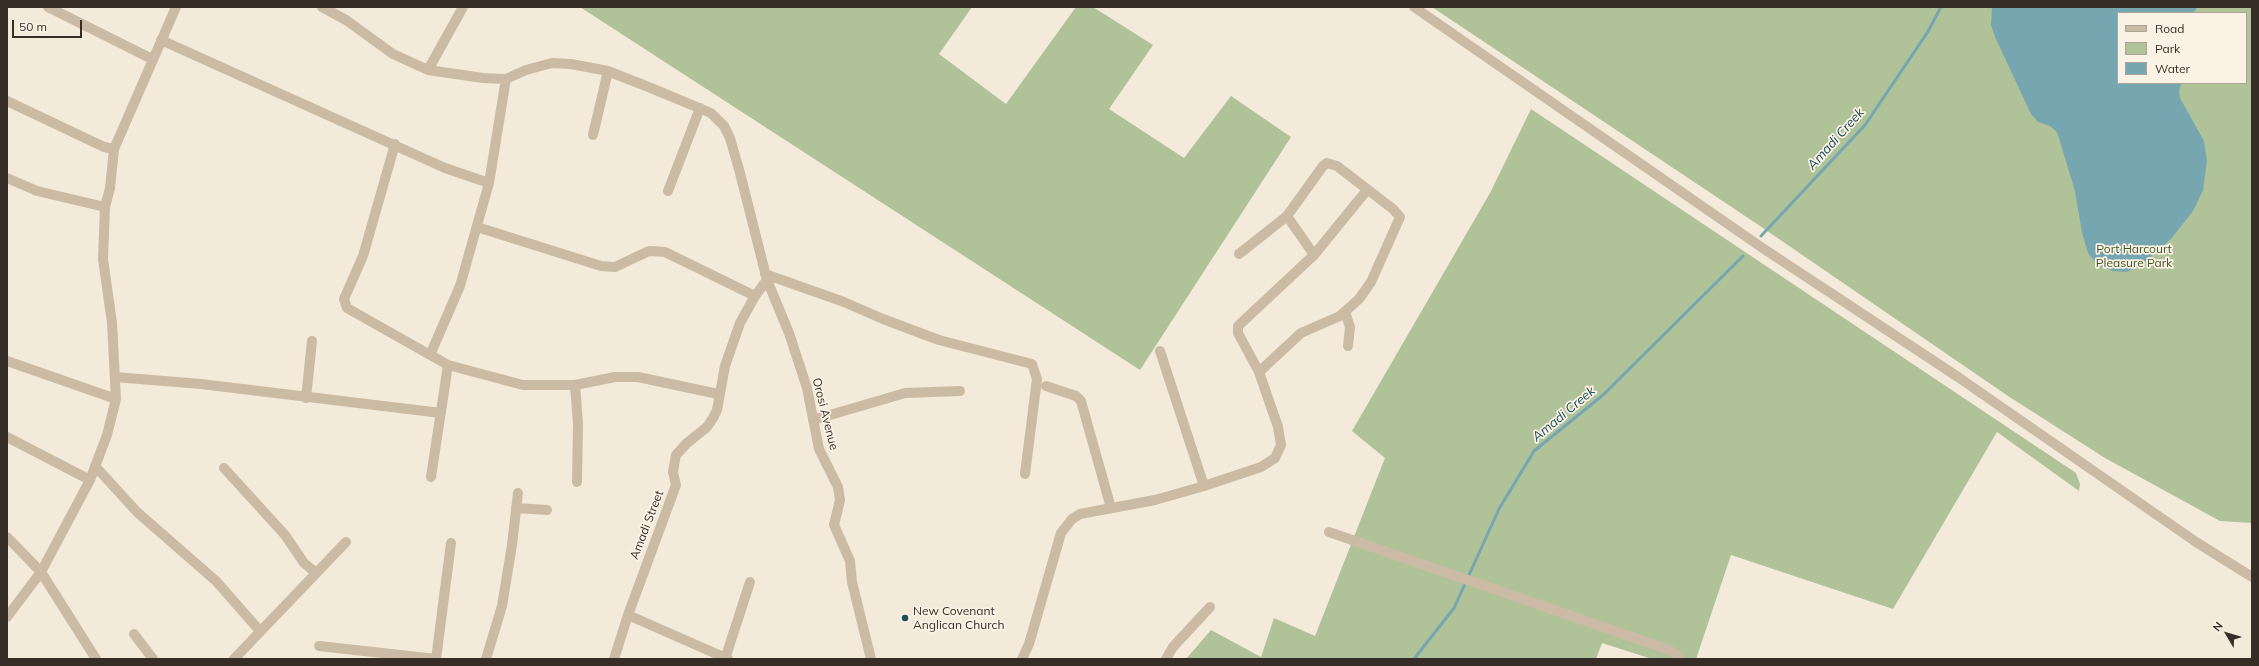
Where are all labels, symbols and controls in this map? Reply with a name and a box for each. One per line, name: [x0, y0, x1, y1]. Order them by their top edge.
scale bar: [14, 12, 84, 38]
legend: [2117, 12, 2247, 84]
text: 50 m: [19, 19, 47, 34]
text: Road: [2155, 21, 2184, 36]
text: Park: [2155, 41, 2180, 56]
text: Water: [2155, 61, 2190, 76]
water label: Amadi Creek: [1804, 105, 1868, 173]
park label: Port Harcourt Pleasure Park: [2096, 242, 2172, 270]
street label: Orosi Avenue: [809, 376, 841, 452]
water label: Amadi Creek: [1529, 383, 1599, 445]
street label: Amadi Street: [627, 488, 667, 562]
place label: New Covenant Anglican Church: [913, 604, 1004, 632]
marker: New Covenant Anglican Church: [900, 613, 910, 623]
north arrow: [2207, 614, 2247, 654]
text: N: [2209, 619, 2226, 634]

